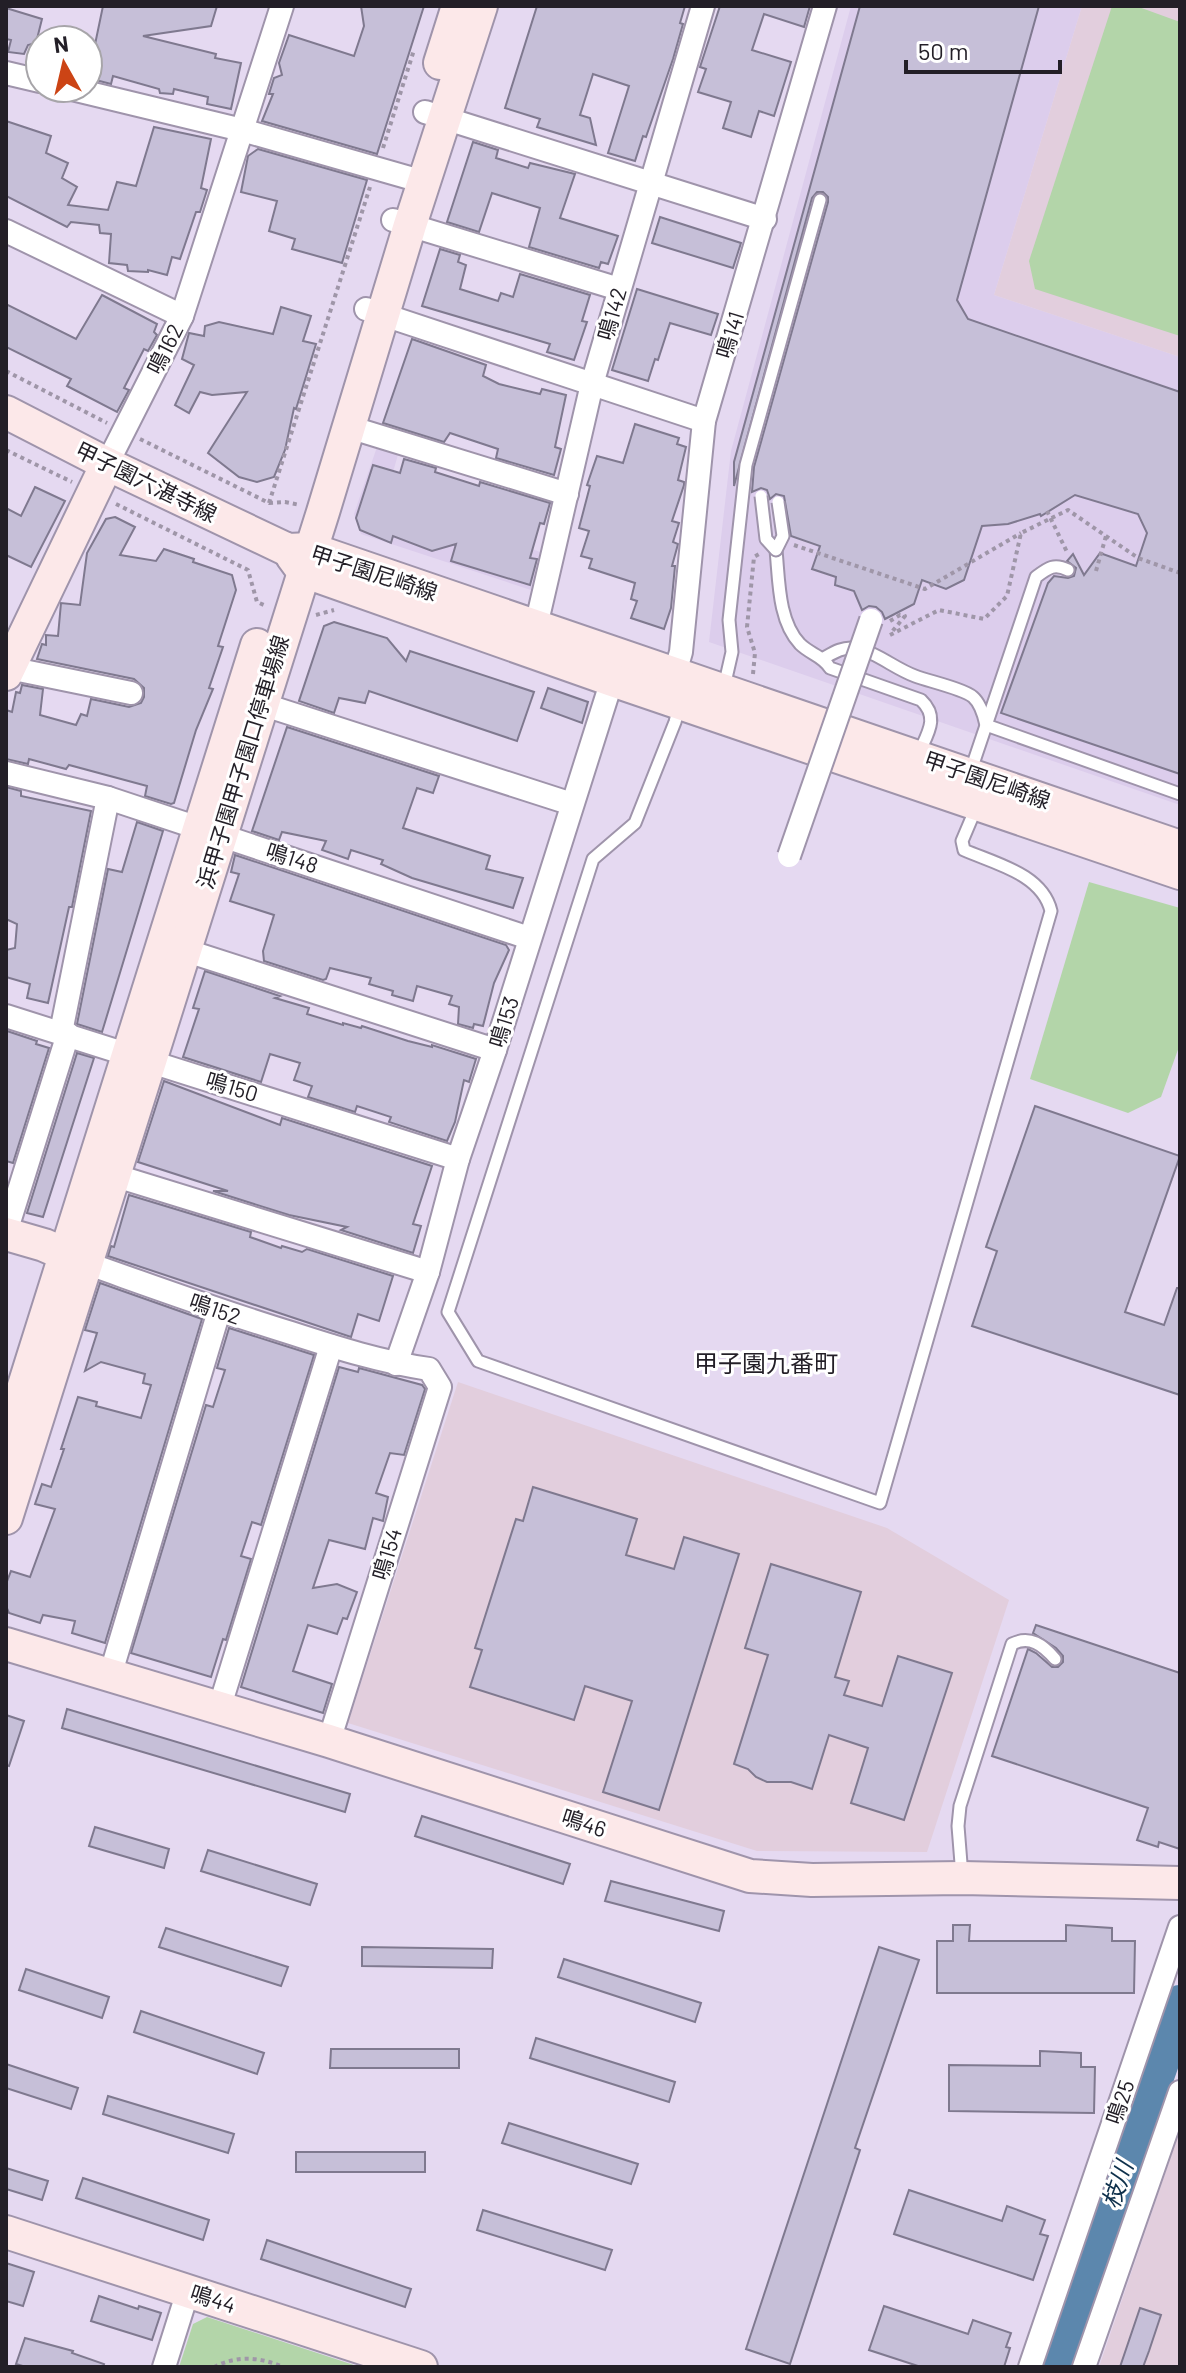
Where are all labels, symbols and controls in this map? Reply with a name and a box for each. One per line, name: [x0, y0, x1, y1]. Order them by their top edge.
north arrow: [24, 24, 104, 104]
scale bar: [906, 24, 1060, 74]
text: N: [52, 29, 70, 57]
text: 50 m: [918, 36, 969, 65]
street label: 鳴142: [591, 284, 631, 343]
street label: 鳴141: [710, 308, 748, 361]
street label: 鳴162: [141, 319, 188, 378]
street label: 甲子園六湛寺線: [72, 436, 221, 527]
street label: 甲子園尼崎線: [308, 539, 441, 605]
street label: 浜甲子園甲子園口停車場線: [191, 632, 293, 892]
street label: 甲子園尼崎線: [921, 745, 1054, 813]
street label: 鳴148: [263, 836, 322, 878]
street label: 鳴153: [483, 993, 523, 1051]
street label: 鳴150: [203, 1066, 262, 1106]
street label: 鳴152: [186, 1287, 245, 1329]
district label: 甲子園九番町: [694, 1348, 838, 1377]
street label: 鳴154: [366, 1524, 406, 1583]
street label: 鳴46: [559, 1803, 610, 1841]
street label: 鳴25: [1099, 2076, 1139, 2127]
water label: 枝川: [1095, 2154, 1139, 2212]
street label: 鳴44: [187, 2279, 239, 2318]

